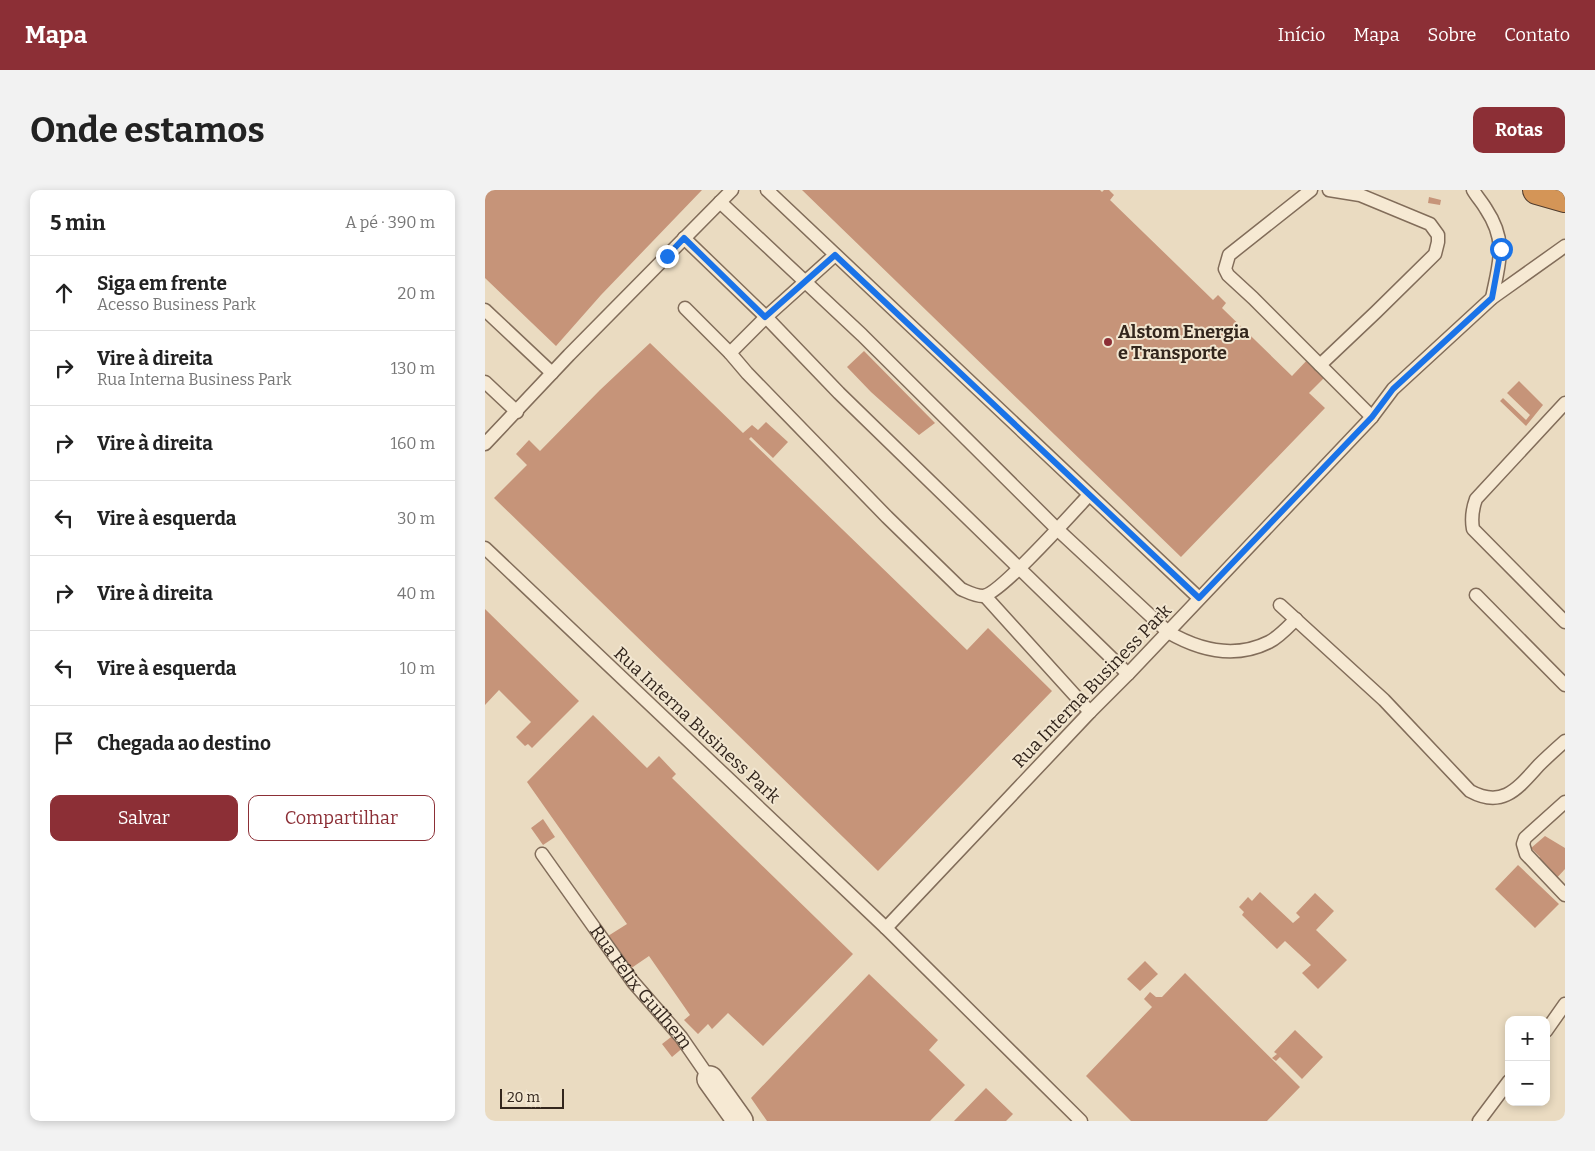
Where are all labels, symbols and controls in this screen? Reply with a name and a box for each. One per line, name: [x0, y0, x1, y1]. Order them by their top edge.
text: Mapa: [25, 21, 87, 49]
text: Início: [1278, 24, 1325, 46]
text: Mapa: [1353, 24, 1400, 46]
text: Sobre: [1428, 24, 1476, 46]
text: Contato: [1504, 24, 1570, 46]
button: Rotas: [1473, 107, 1565, 153]
text: Onde estamos: [30, 109, 265, 151]
text: 5 min: [50, 210, 106, 236]
text: A pé · 390 m: [345, 213, 435, 232]
route start: [1490, 238, 1513, 261]
route end: [656, 245, 679, 268]
text: Siga em frente: [97, 272, 227, 295]
icon: ahead: [50, 279, 78, 307]
text: 20 m: [398, 284, 435, 303]
text: Acesso Business Park: [97, 295, 256, 314]
place label: Alstom Energia e Transporte: [1118, 321, 1249, 364]
marker: Alstom Energia e Transporte: [1102, 336, 1114, 348]
text: Vire à direita: [97, 347, 213, 370]
icon: right: [50, 354, 78, 382]
text: 130 m: [391, 359, 435, 378]
text: Rua Interna Business Park: [97, 370, 292, 389]
icon: right: [50, 429, 78, 457]
text: Vire à direita: [97, 432, 213, 455]
text: 160 m: [390, 434, 435, 453]
icon: left: [50, 504, 78, 532]
text: Vire à esquerda: [97, 507, 236, 530]
text: 30 m: [397, 509, 435, 528]
icon: right: [50, 579, 78, 607]
text: Vire à direita: [97, 582, 213, 605]
text: 40 m: [397, 584, 435, 603]
street label: Rua Interna Business Park: [1008, 599, 1177, 772]
street label: Rua Interna Business Park: [609, 642, 785, 808]
icon: left: [50, 654, 78, 682]
text: Vire à esquerda: [97, 657, 236, 680]
text: 10 m: [400, 659, 435, 678]
icon: arrive: [50, 729, 78, 757]
text: Chegada ao destino: [97, 732, 271, 755]
button: Salvar: [50, 795, 238, 841]
button: Compartilhar: [248, 795, 435, 841]
street label: Rua Félix Guilhem: [585, 921, 697, 1053]
map controls: [1505, 1016, 1550, 1106]
button: +: [1505, 1016, 1550, 1061]
button: −: [1505, 1061, 1550, 1106]
scale bar: [500, 1086, 564, 1109]
text: 20 m: [507, 1089, 540, 1106]

